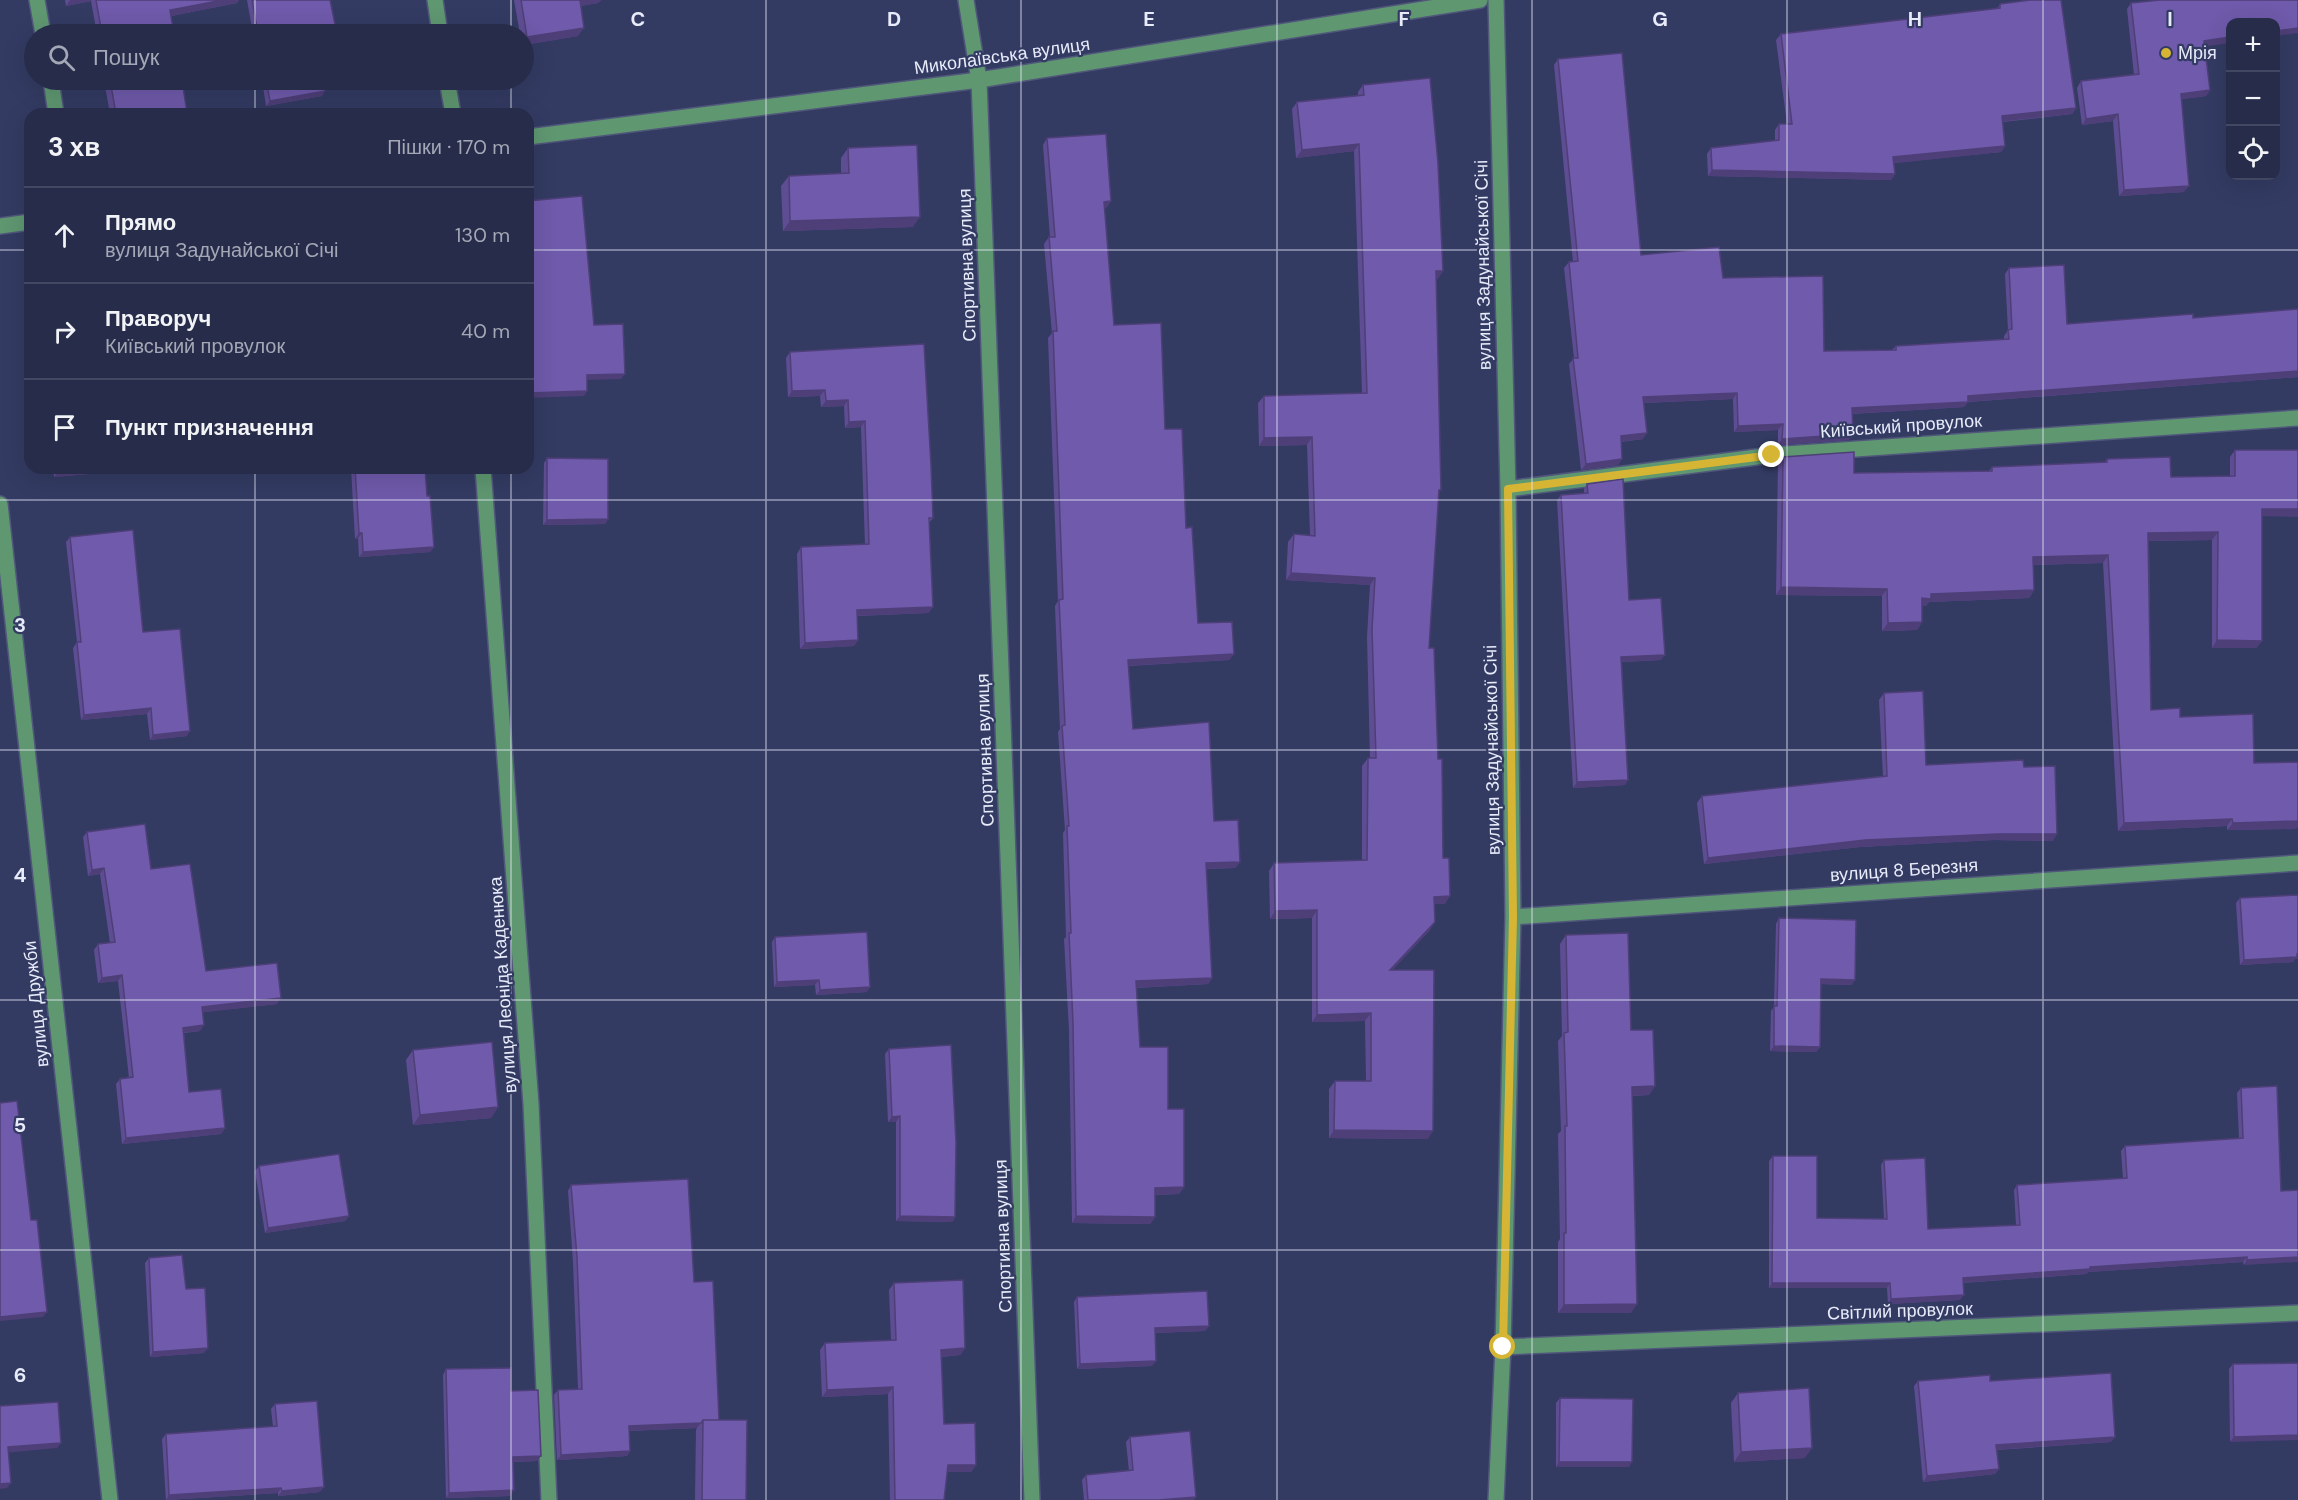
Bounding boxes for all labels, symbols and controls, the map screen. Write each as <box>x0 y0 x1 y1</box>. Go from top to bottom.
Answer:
text: C <box>631 6 645 32</box>
text: D <box>887 6 901 32</box>
text: E <box>1143 6 1155 32</box>
text: F <box>1398 6 1410 32</box>
text: G <box>1652 6 1668 32</box>
text: H <box>1908 6 1922 32</box>
text: I <box>2167 6 2173 32</box>
map controls <box>2226 18 2280 180</box>
button: + <box>2226 18 2280 72</box>
search box <box>24 24 534 90</box>
street label: Миколаївська вулиця <box>912 32 1092 80</box>
icon: search <box>45 41 78 74</box>
place label: Мрія <box>2178 41 2217 65</box>
text: Пошук <box>93 43 159 72</box>
marker: Мрія <box>2159 46 2173 60</box>
button: − <box>2226 72 2280 126</box>
button: locate <box>2226 126 2280 180</box>
text: 3 хв <box>48 130 100 164</box>
text: Пішки · 170 m <box>387 134 510 160</box>
street label: вулиця Задунайської Січі <box>1469 160 1497 370</box>
street label: Спортивна вулиця <box>952 188 982 342</box>
text: Прямо <box>105 208 176 237</box>
icon: ahead <box>48 219 81 252</box>
text: 130 m <box>455 222 510 248</box>
text: вулиця Задунайської Січі <box>105 237 339 263</box>
text: Праворуч <box>105 304 211 333</box>
icon: right <box>48 315 81 348</box>
text: 40 m <box>461 318 510 344</box>
text: Київський провулок <box>105 333 285 359</box>
street label: Київський провулок <box>1819 408 1983 444</box>
icon: arrive <box>48 411 81 444</box>
text: Пункт призначення <box>105 413 314 442</box>
route end <box>1758 441 1784 467</box>
text: 3 <box>14 612 26 638</box>
street label: вулиця Задунайської Січі <box>1478 645 1506 855</box>
street label: Спортивна вулиця <box>970 673 1000 827</box>
street label: вулиця 8 Березня <box>1829 853 1979 887</box>
text: 4 <box>14 862 27 888</box>
street label: вулиця Леоніда Каденюка <box>483 875 523 1094</box>
street label: вулиця Дружби <box>17 940 55 1068</box>
text: 5 <box>14 1112 26 1138</box>
street label: Спортивна вулиця <box>988 1159 1018 1313</box>
street label: Світлий провулок <box>1827 1296 1973 1326</box>
route start <box>1489 1333 1515 1359</box>
text: 6 <box>14 1362 26 1388</box>

